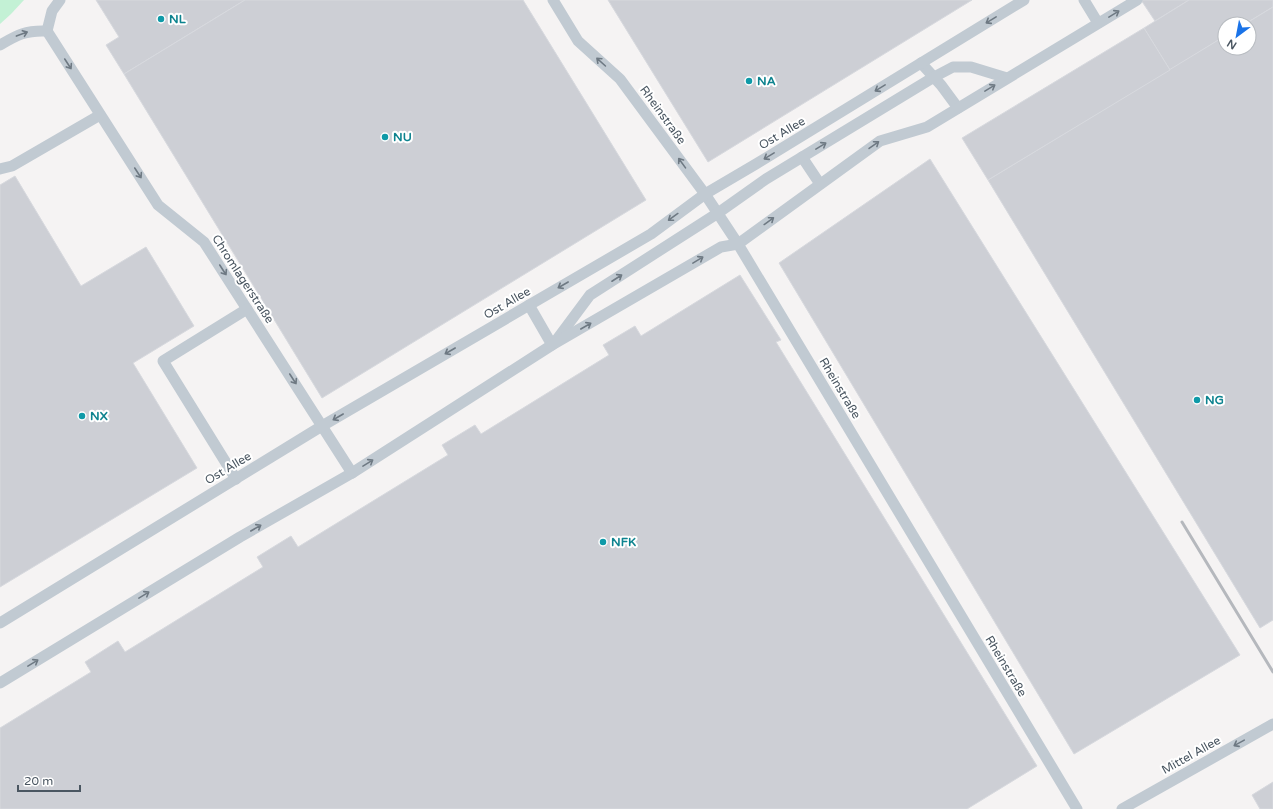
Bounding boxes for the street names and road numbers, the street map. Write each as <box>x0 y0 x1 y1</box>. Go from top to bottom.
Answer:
street label: Rheinstraße <box>637 83 689 147</box>
street label: Ost Allee <box>756 114 808 152</box>
street label: Chromlagerstraße <box>209 232 277 326</box>
street label: Ost Allee <box>481 284 533 322</box>
street label: Rheinstraße <box>816 355 864 421</box>
street label: Ost Allee <box>202 449 254 487</box>
street label: Rheinstraße <box>982 633 1030 699</box>
street label: Mittel Allee <box>1159 733 1223 777</box>

